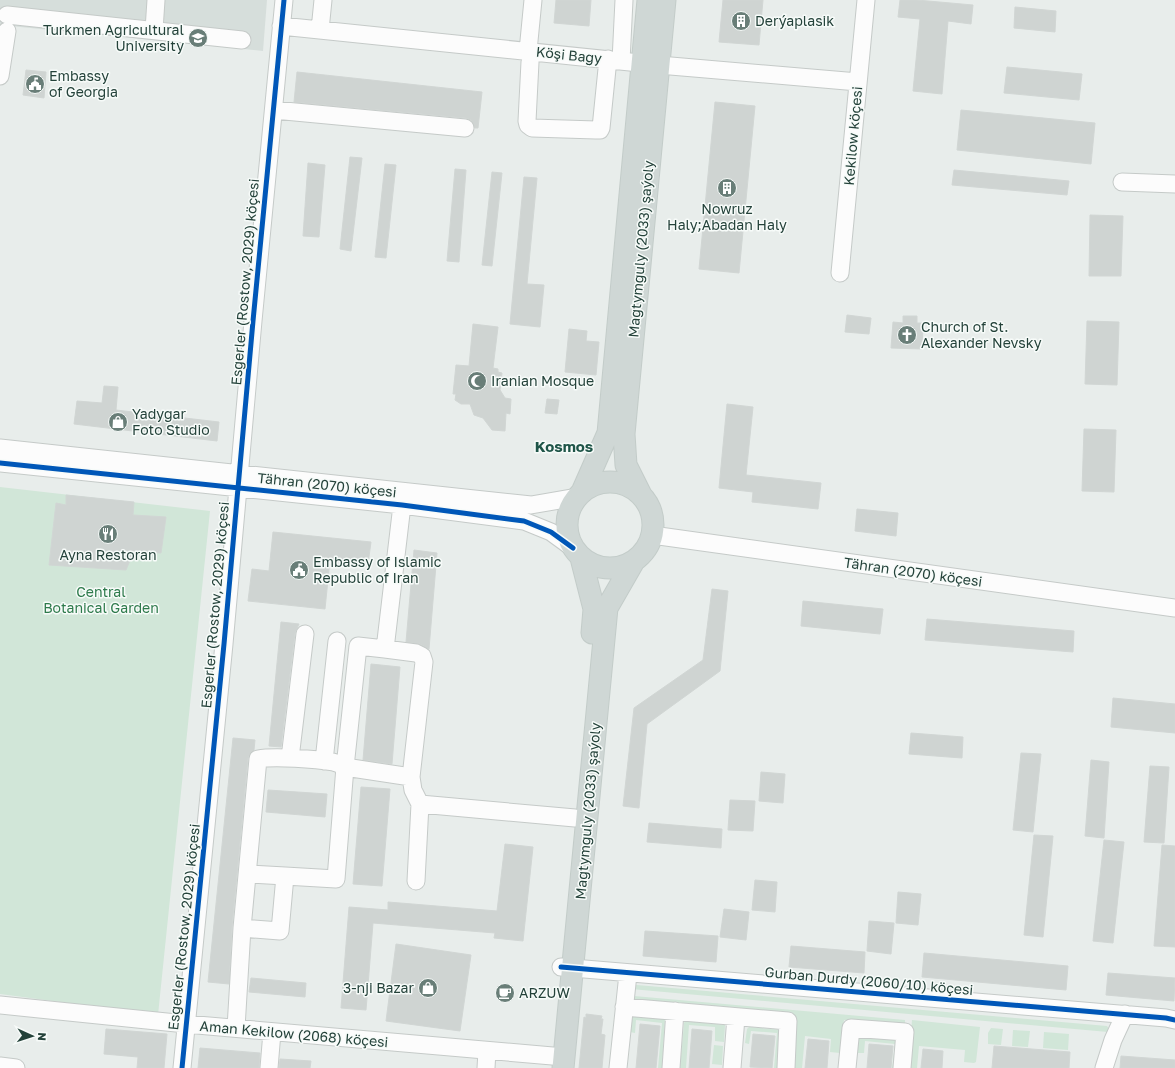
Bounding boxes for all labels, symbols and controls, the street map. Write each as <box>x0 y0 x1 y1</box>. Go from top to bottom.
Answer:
building icon: Derýaplasik <box>730 10 752 32</box>
place label: Derýaplasik <box>755 12 834 29</box>
place label: Turkmen Agricultural University <box>43 21 184 54</box>
school or university icon: Turkmen Agricultural University <box>187 27 209 49</box>
street label: Köşi Bagy <box>535 43 603 66</box>
place label: Embassy of Georgia <box>49 67 118 100</box>
public building icon: Embassy of Georgia <box>24 73 46 95</box>
street label: Kekilow köçesi <box>840 86 865 186</box>
street label: Magtymguly (2033) şaýoly <box>624 160 657 338</box>
building icon: Nowruz Haly;Abadan Haly <box>716 177 738 199</box>
street label: Esgerler (Rostow, 2029) köçesi <box>227 178 262 386</box>
place label: Nowruz Haly;Abadan Haly <box>667 200 787 233</box>
place label: Church of St. Alexander Nevsky <box>921 318 1042 351</box>
church icon: Church of St. Alexander Nevsky <box>896 324 918 346</box>
mosque icon: Iranian Mosque <box>466 370 488 392</box>
place label: Iranian Mosque <box>491 372 594 389</box>
place label: Yadygar Foto Studio <box>132 405 210 438</box>
shop icon: Yadygar Foto Studio <box>107 411 129 433</box>
district label: Kosmos <box>535 437 593 455</box>
street label: Tähran (2070) köçesi <box>257 469 397 500</box>
street label: Esgerler (Rostow, 2029) köçesi <box>197 501 232 709</box>
restaurant icon: Ayna Restoran <box>97 523 119 545</box>
place label: Ayna Restoran <box>59 546 157 563</box>
place label: Embassy of Islamic Republic of Iran <box>313 553 442 586</box>
street label: Tähran (2070) köçesi <box>843 553 983 590</box>
public building icon: Embassy of Islamic Republic of Iran <box>288 559 310 581</box>
park label: Central Botanical Garden <box>43 583 159 616</box>
street label: Magtymguly (2033) şaýoly <box>571 722 604 900</box>
street label: Esgerler (Rostow, 2029) köçesi <box>164 823 203 1031</box>
street label: Gurban Durdy (2060/10) köçesi <box>764 963 974 998</box>
shop icon: 3-nji Bazar <box>417 977 439 999</box>
place label: 3-nji Bazar <box>343 979 415 996</box>
cafe icon: ARZUW <box>494 982 516 1004</box>
place label: ARZUW <box>519 984 571 1001</box>
north arrow <box>12 1016 52 1056</box>
street label: Aman Kekilow (2068) köçesi <box>199 1017 389 1050</box>
text: N <box>36 1032 49 1041</box>

